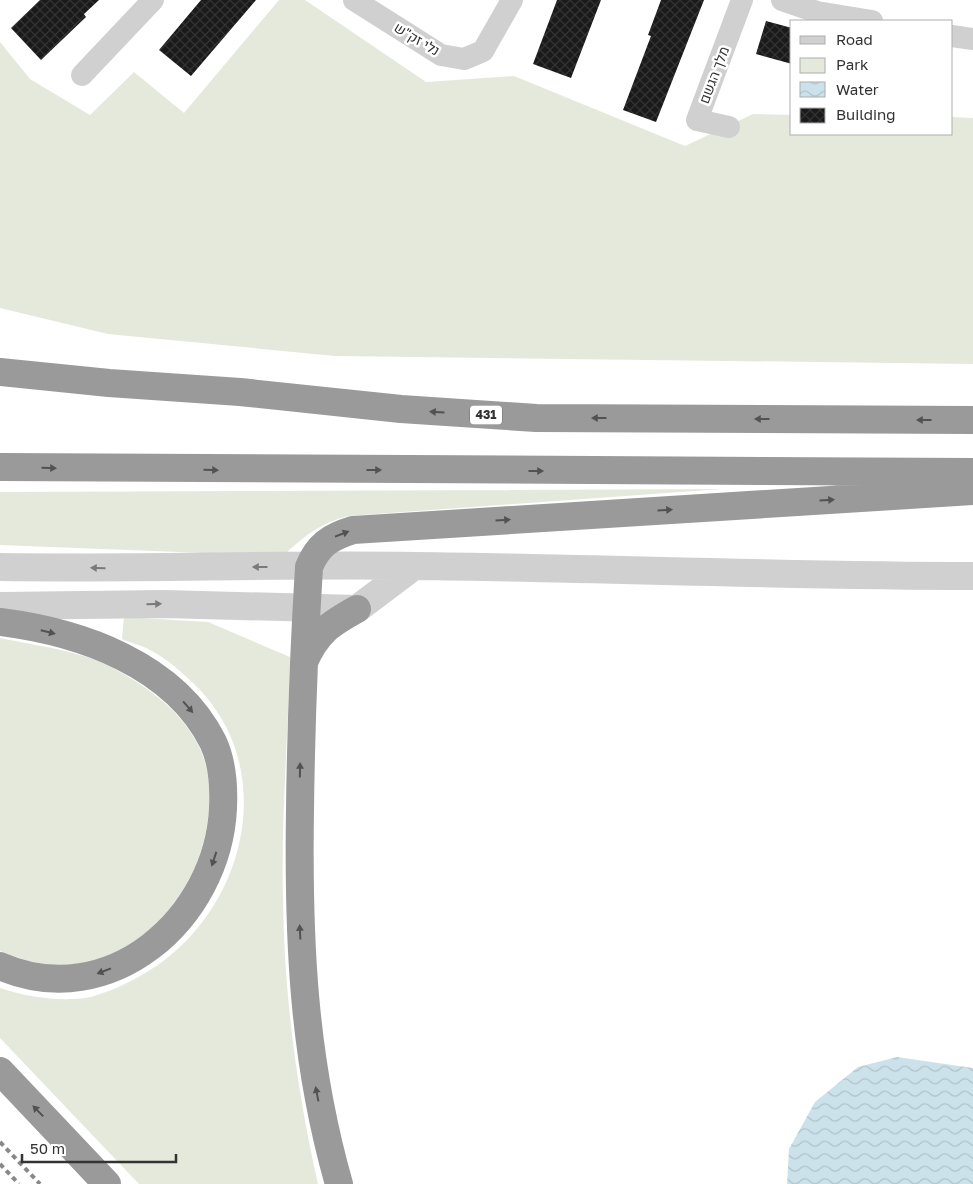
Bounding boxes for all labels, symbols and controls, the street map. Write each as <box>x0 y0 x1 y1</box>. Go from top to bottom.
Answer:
street label: נלי זק"ש <box>391 18 443 59</box>
legend <box>790 20 953 135</box>
text: Road <box>836 30 873 48</box>
street label: מלך הגשם <box>695 44 732 106</box>
text: Park <box>836 55 869 73</box>
text: Water <box>836 80 879 98</box>
text: Building <box>836 105 896 123</box>
road number: 431 <box>470 406 502 424</box>
one-way arrow <box>429 407 445 415</box>
one-way arrow <box>591 414 607 422</box>
one-way arrow <box>754 415 770 423</box>
one-way arrow <box>916 416 932 424</box>
one-way arrow <box>41 464 57 472</box>
one-way arrow <box>203 466 219 474</box>
one-way arrow <box>366 466 382 474</box>
one-way arrow <box>528 467 544 475</box>
one-way arrow <box>820 495 836 503</box>
one-way arrow <box>658 505 674 513</box>
one-way arrow <box>495 515 511 523</box>
one-way arrow <box>334 530 349 537</box>
one-way arrow <box>252 563 268 571</box>
one-way arrow <box>89 564 105 572</box>
one-way arrow <box>146 600 162 608</box>
one-way arrow <box>40 628 55 636</box>
one-way arrow <box>183 700 194 713</box>
one-way arrow <box>296 761 304 777</box>
one-way arrow <box>210 852 218 867</box>
one-way arrow <box>295 924 303 940</box>
one-way arrow <box>96 967 111 975</box>
one-way arrow <box>313 1086 321 1101</box>
one-way arrow <box>32 1105 44 1117</box>
scale bar <box>22 1132 176 1164</box>
text: 50 m <box>30 1139 65 1157</box>

